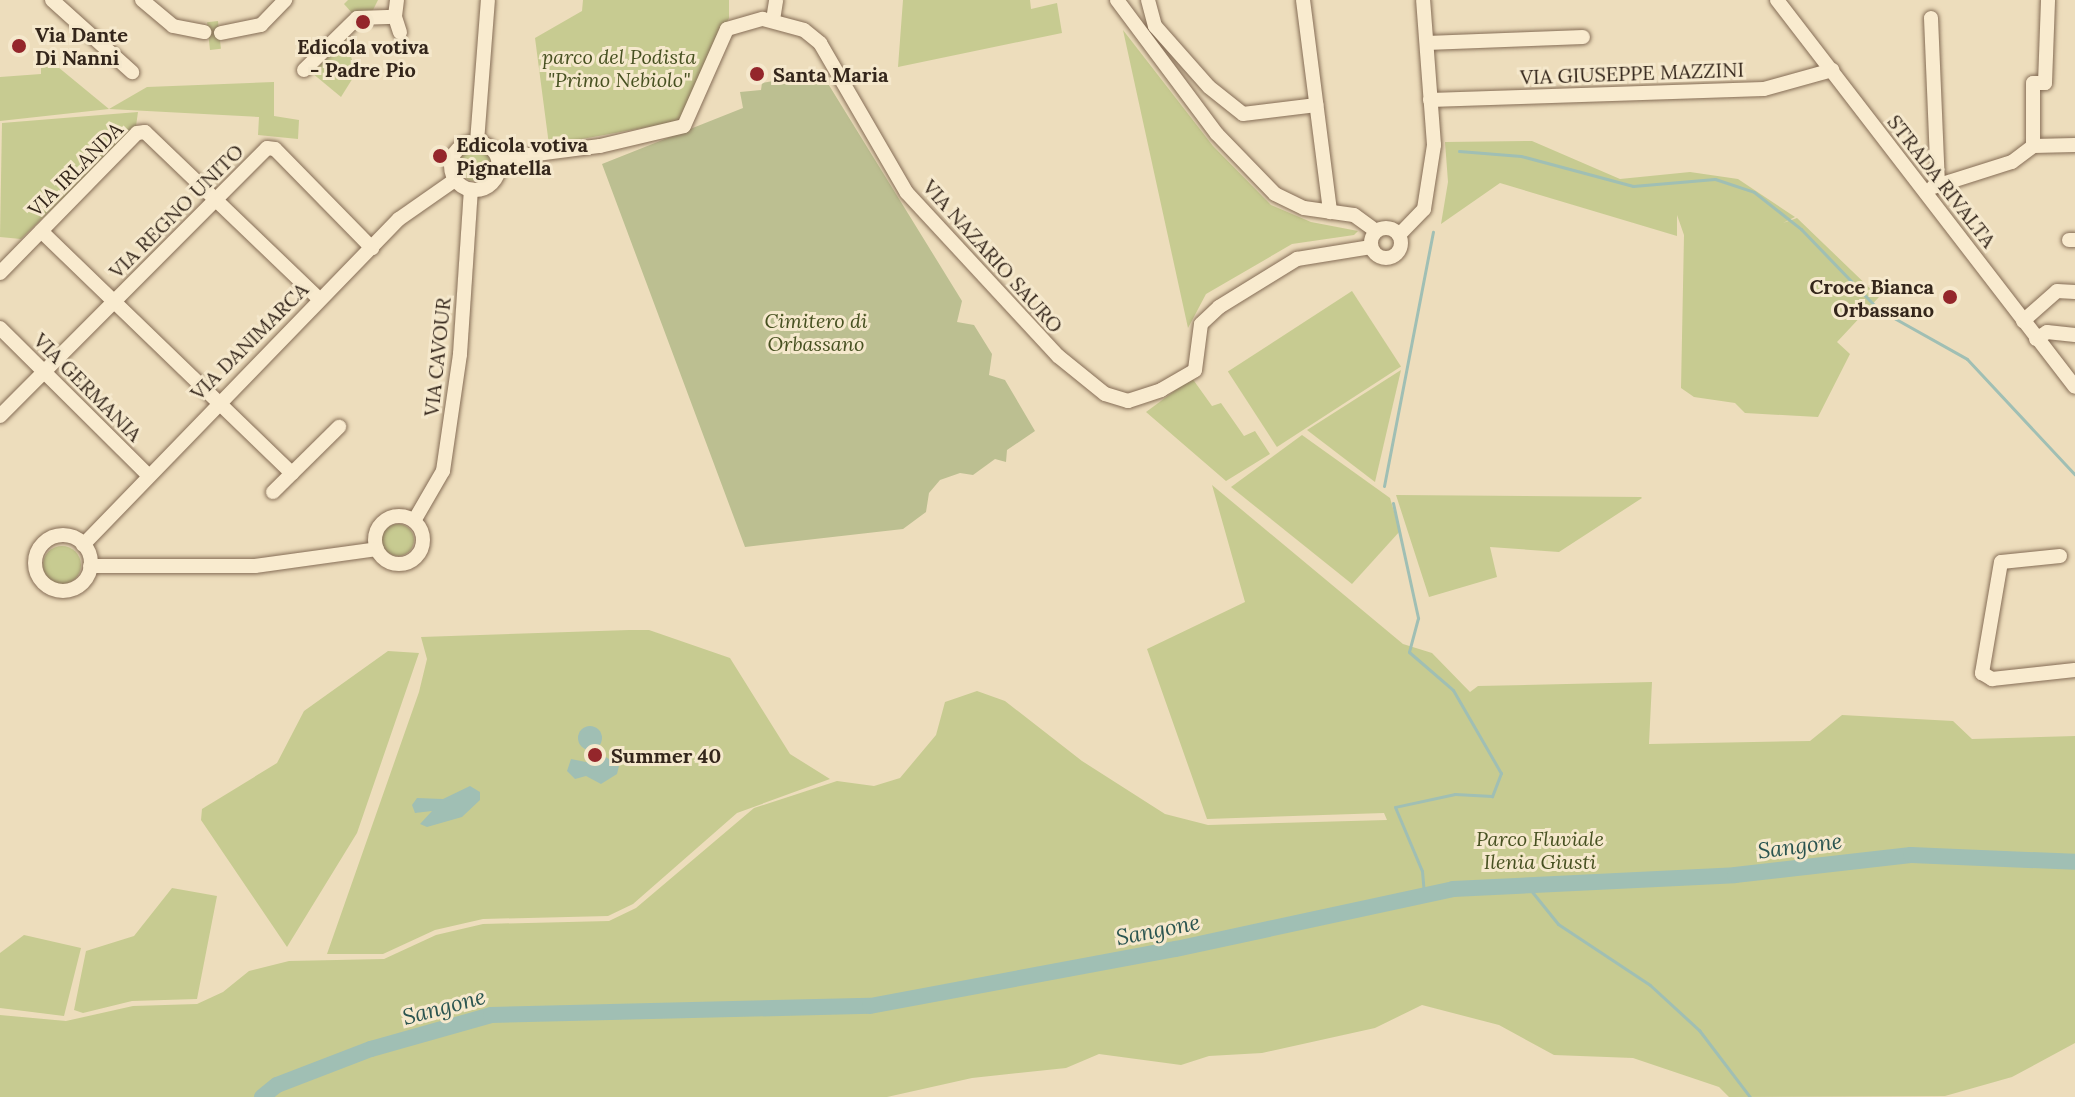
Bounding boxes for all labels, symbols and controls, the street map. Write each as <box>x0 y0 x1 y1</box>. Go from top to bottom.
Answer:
marker: Edicola votiva - Padre Pio <box>354 13 372 31</box>
place label: Via Dante Di Nanni <box>35 22 128 69</box>
place label: Edicola votiva - Padre Pio <box>297 34 429 81</box>
marker: Via Dante Di Nanni <box>10 37 28 55</box>
park label: parco del Podista "Primo Nebiolo" <box>542 44 696 91</box>
street label: VIA GIUSEPPE MAZZINI <box>1520 57 1744 89</box>
place label: Santa Maria <box>773 62 888 86</box>
marker: Santa Maria <box>748 65 766 83</box>
street label: STRADA RIVALTA <box>1883 110 2001 252</box>
street label: VIA IRLANDA <box>23 117 127 221</box>
place label: Edicola votiva Pignatella <box>456 132 588 179</box>
street label: VIA REGNO UNITO <box>104 139 248 283</box>
marker: Edicola votiva Pignatella <box>431 147 449 165</box>
street label: VIA NAZARIO SAURO <box>918 175 1068 337</box>
place label: Croce Bianca Orbassano <box>1810 274 1934 321</box>
street label: VIA DANIMARCA <box>185 277 313 405</box>
marker: Croce Bianca Orbassano <box>1941 288 1959 306</box>
street label: VIA CAVOUR <box>419 296 455 418</box>
park label: Cimitero di Orbassano <box>764 309 868 356</box>
street label: VIA GERMANIA <box>29 328 147 446</box>
place label: Summer 40 <box>611 743 721 767</box>
marker: Summer 40 <box>586 746 604 764</box>
park label: Parco Fluviale Ilenia Giusti <box>1476 827 1604 874</box>
water label: Sangone <box>1756 828 1844 864</box>
water label: Sangone <box>1114 909 1202 951</box>
water label: Sangone <box>400 983 488 1031</box>

